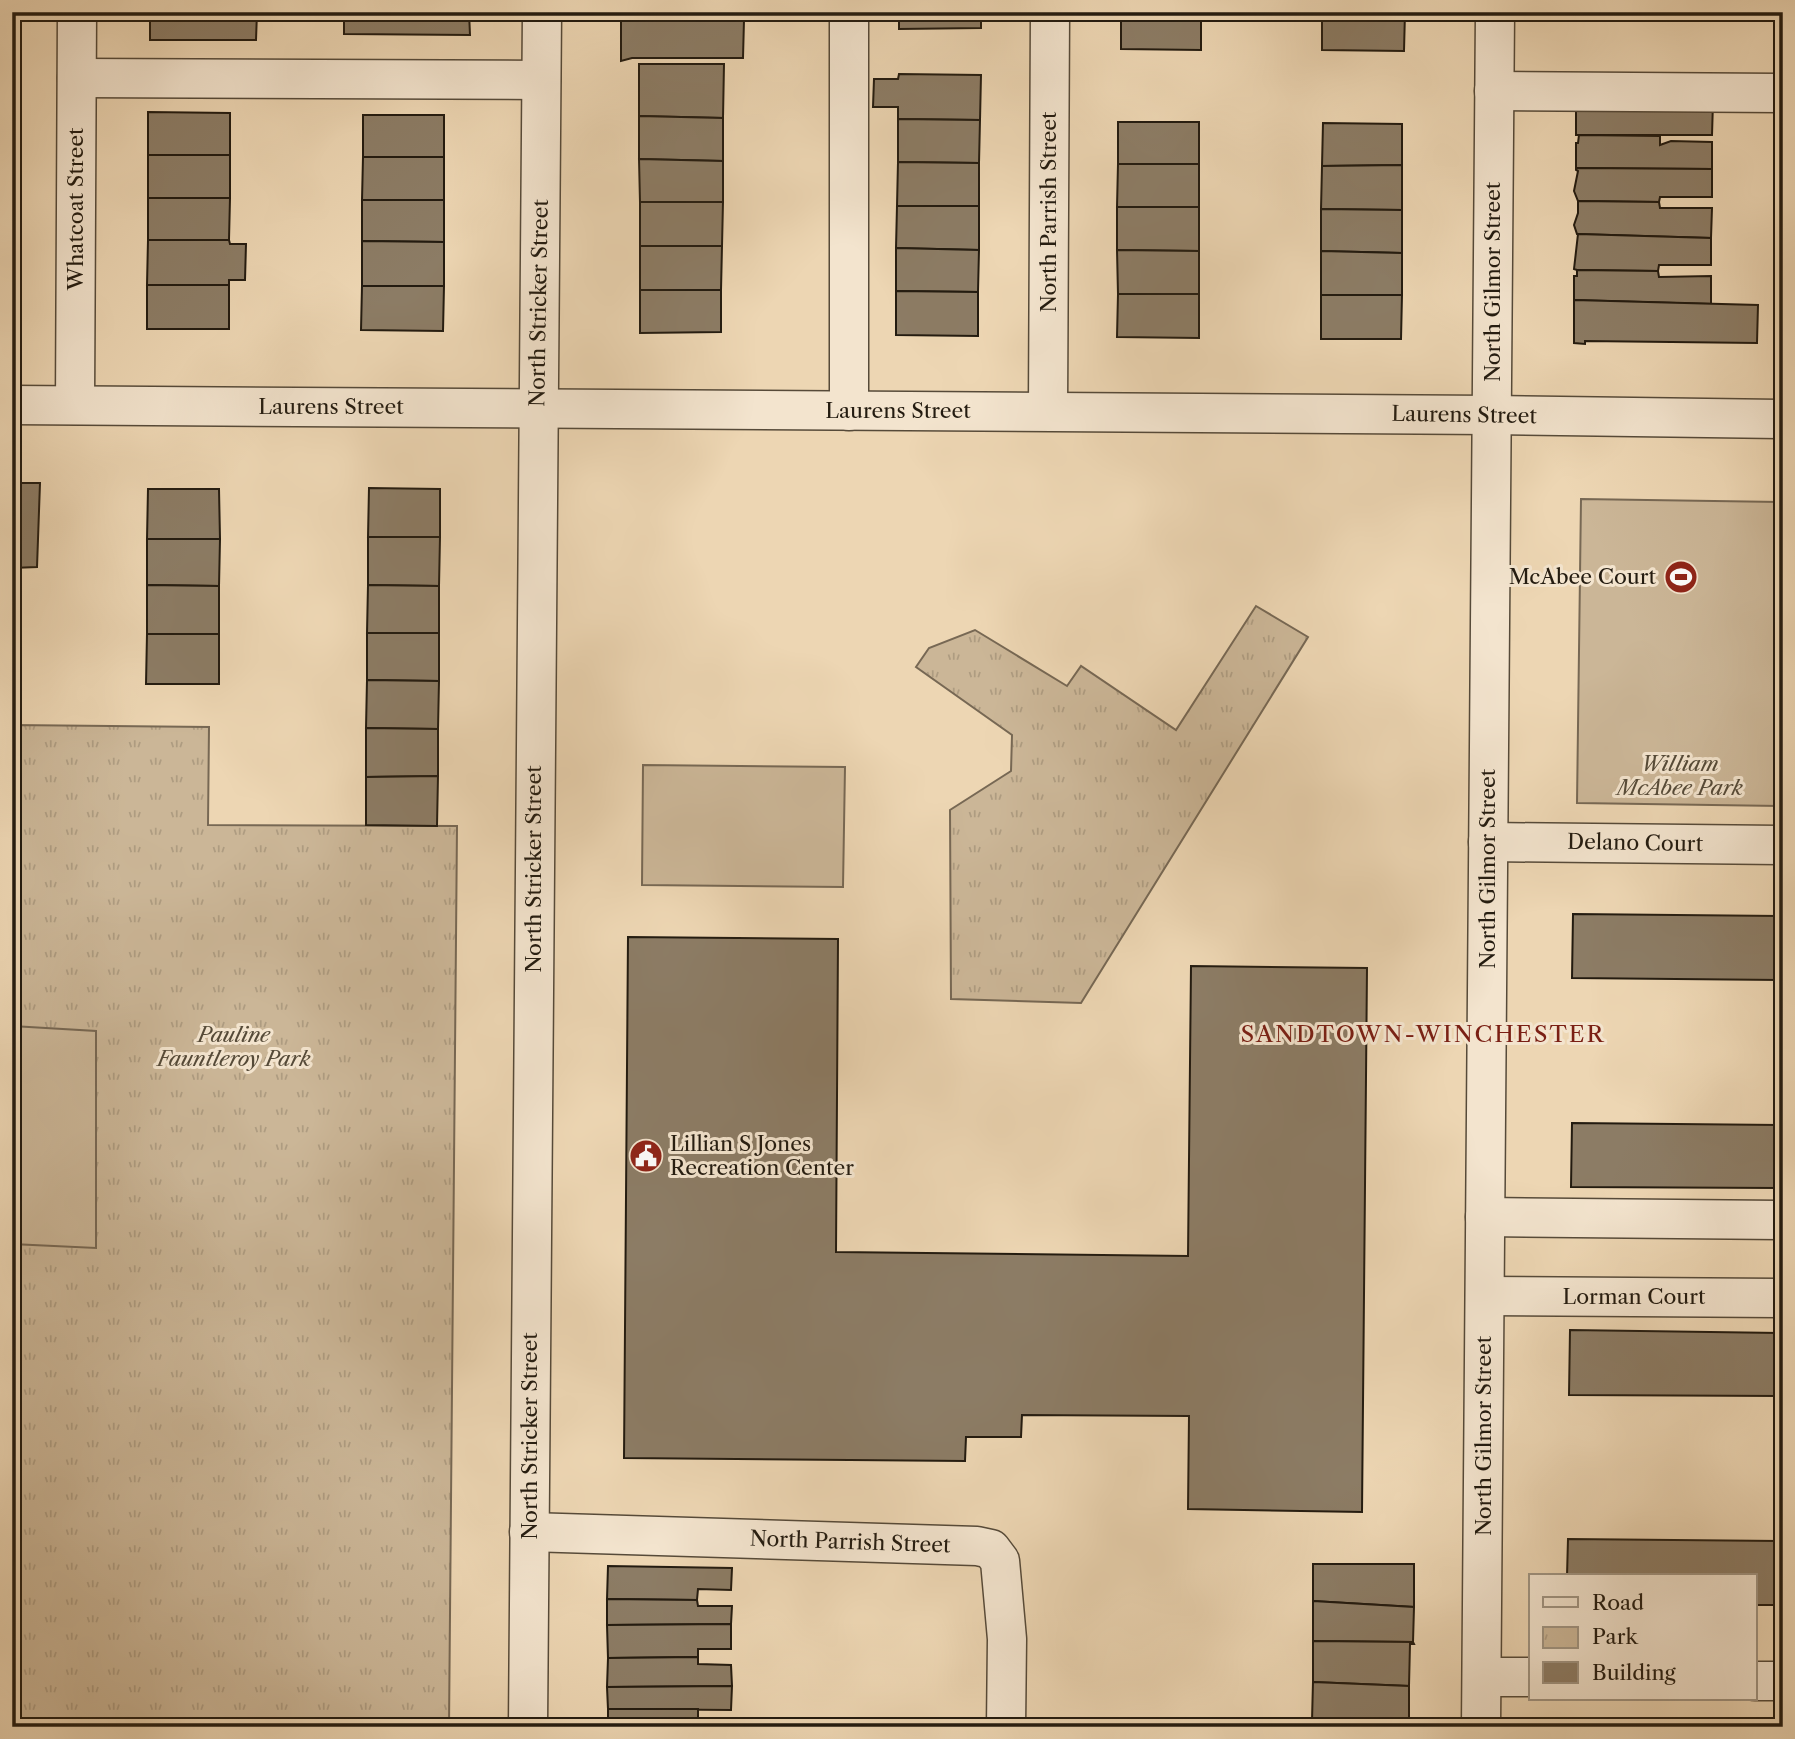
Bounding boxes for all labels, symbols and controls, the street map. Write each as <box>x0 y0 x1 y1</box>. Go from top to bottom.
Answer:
street label: North Parrish Street <box>1036 111 1061 312</box>
street label: Whatcoat Street <box>63 127 88 291</box>
street label: North Gilmor Street <box>1480 181 1505 382</box>
street label: North Stricker Street <box>524 198 553 407</box>
street label: Laurens Street <box>258 394 404 419</box>
street label: Laurens Street <box>825 398 971 423</box>
street label: Laurens Street <box>1391 401 1538 428</box>
sports icon: McAbee Court <box>1662 558 1700 596</box>
place label: McAbee Court <box>1509 564 1657 589</box>
park label: William McAbee Park <box>1614 751 1743 800</box>
street label: North Stricker Street <box>521 765 546 973</box>
street label: North Gilmor Street <box>1475 768 1500 969</box>
street label: Delano Court <box>1567 829 1704 856</box>
district label: SANDTOWN-WINCHESTER <box>1241 1020 1605 1048</box>
park label: Pauline Fauntleroy Park <box>155 1022 311 1071</box>
place label: Lillian S Jones Recreation Center <box>670 1131 854 1180</box>
public building icon: Lillian S Jones Recreation Center <box>627 1137 665 1175</box>
street label: Lorman Court <box>1562 1284 1706 1309</box>
street label: North Stricker Street <box>517 1332 542 1540</box>
street label: North Gilmor Street <box>1471 1335 1496 1536</box>
street label: North Parrish Street <box>749 1526 951 1558</box>
legend <box>1529 1574 1756 1700</box>
text: Road <box>1592 1590 1644 1615</box>
text: Park <box>1592 1624 1638 1649</box>
text: Building <box>1592 1660 1677 1685</box>

